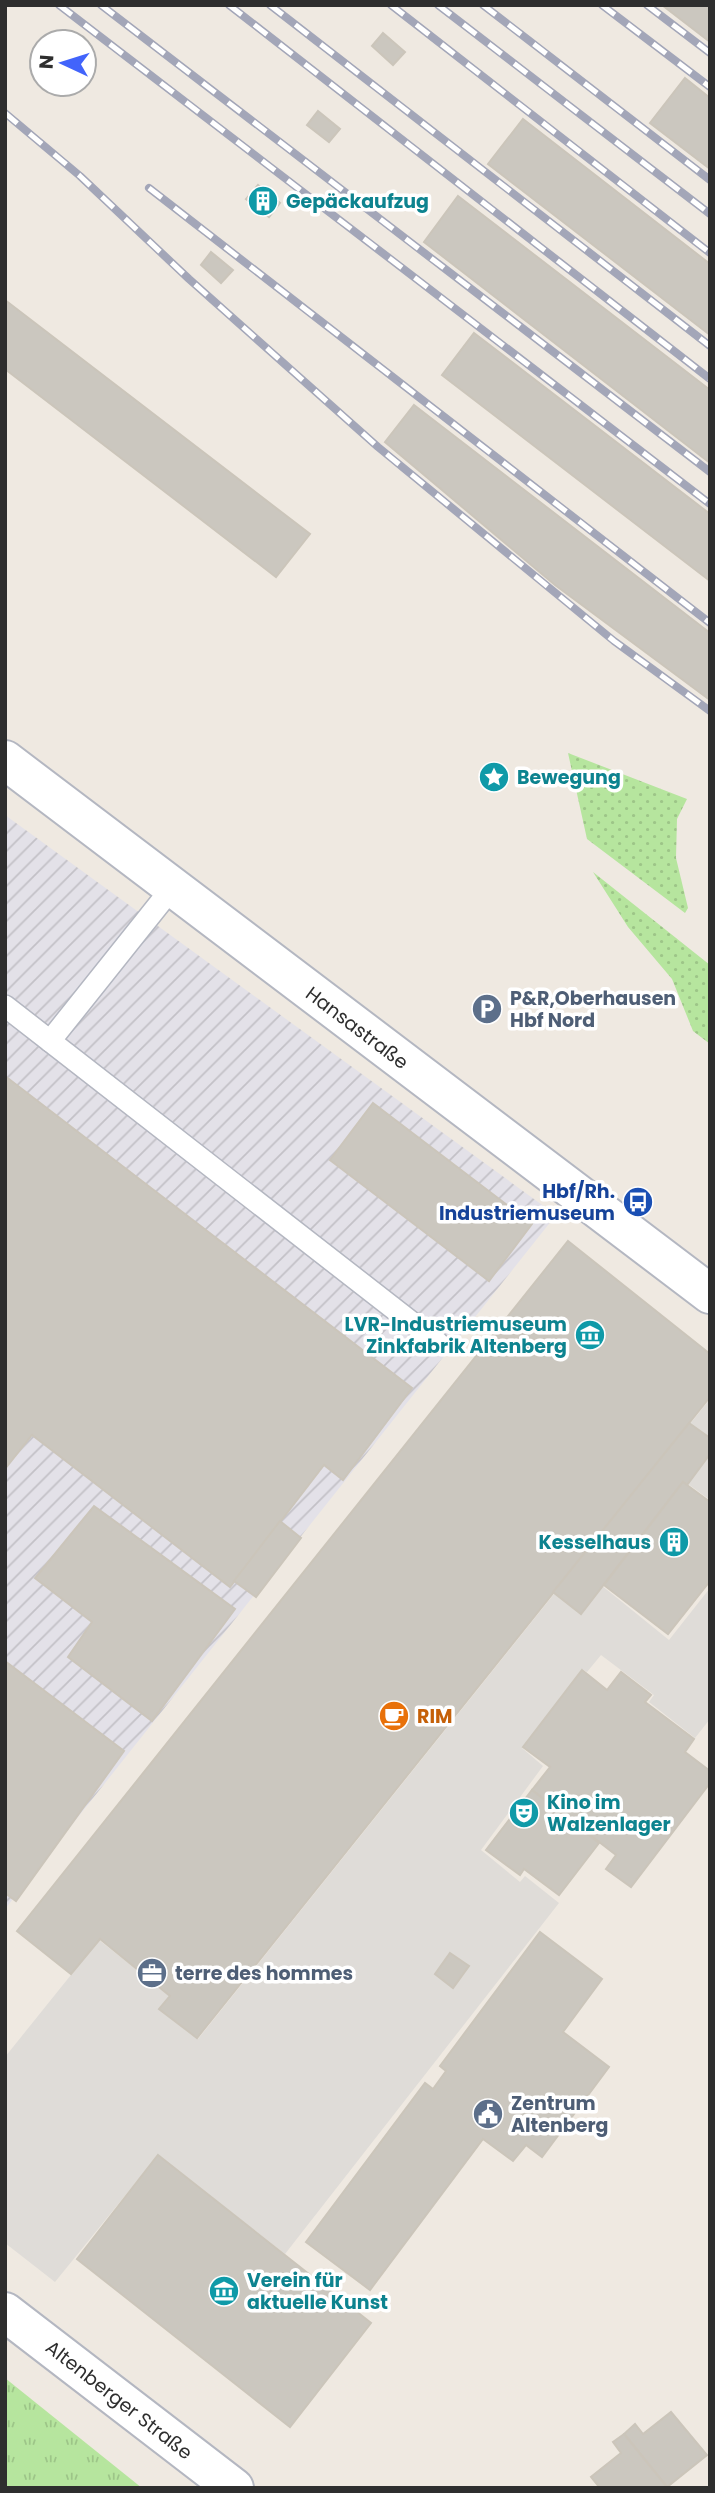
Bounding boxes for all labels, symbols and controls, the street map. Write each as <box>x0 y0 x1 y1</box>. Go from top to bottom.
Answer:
north arrow <box>28 28 98 98</box>
text: N <box>33 54 61 70</box>
building icon: Gepäckaufzug <box>246 184 280 218</box>
place label: Gepäckaufzug <box>286 188 429 215</box>
place icon: Bewegung <box>477 760 511 794</box>
place label: Bewegung <box>517 764 621 791</box>
street label: Hansastraße <box>300 980 414 1076</box>
place label: P&R,Oberhausen Hbf Nord <box>510 985 676 1034</box>
parking icon: P&R,Oberhausen Hbf Nord <box>470 992 504 1026</box>
place label: Hbf/Rh. Industriemuseum <box>439 1178 615 1227</box>
bus stop icon: Hbf/Rh. Industriemuseum <box>621 1185 655 1219</box>
place label: LVR-Industriemuseum Zinkfabrik Altenberg <box>345 1311 567 1360</box>
museum icon: LVR-Industriemuseum Zinkfabrik Altenberg <box>573 1318 607 1352</box>
building icon: Kesselhaus <box>657 1525 691 1559</box>
place label: Kesselhaus <box>538 1529 651 1556</box>
cafe icon: RIM <box>377 1699 411 1733</box>
place label: RIM <box>417 1703 452 1730</box>
place label: Kino im Walzenlager <box>547 1789 671 1838</box>
theatre icon: Kino im Walzenlager <box>507 1796 541 1830</box>
office icon: terre des hommes <box>135 1956 169 1990</box>
place label: terre des hommes <box>175 1960 353 1987</box>
place label: Zentrum Altenberg <box>511 2090 608 2139</box>
public building icon: Zentrum Altenberg <box>471 2097 505 2131</box>
place label: Verein für aktuelle Kunst <box>247 2267 388 2316</box>
museum icon: Verein für aktuelle Kunst <box>207 2274 241 2308</box>
street label: Altenberger Straße <box>40 2334 198 2466</box>

